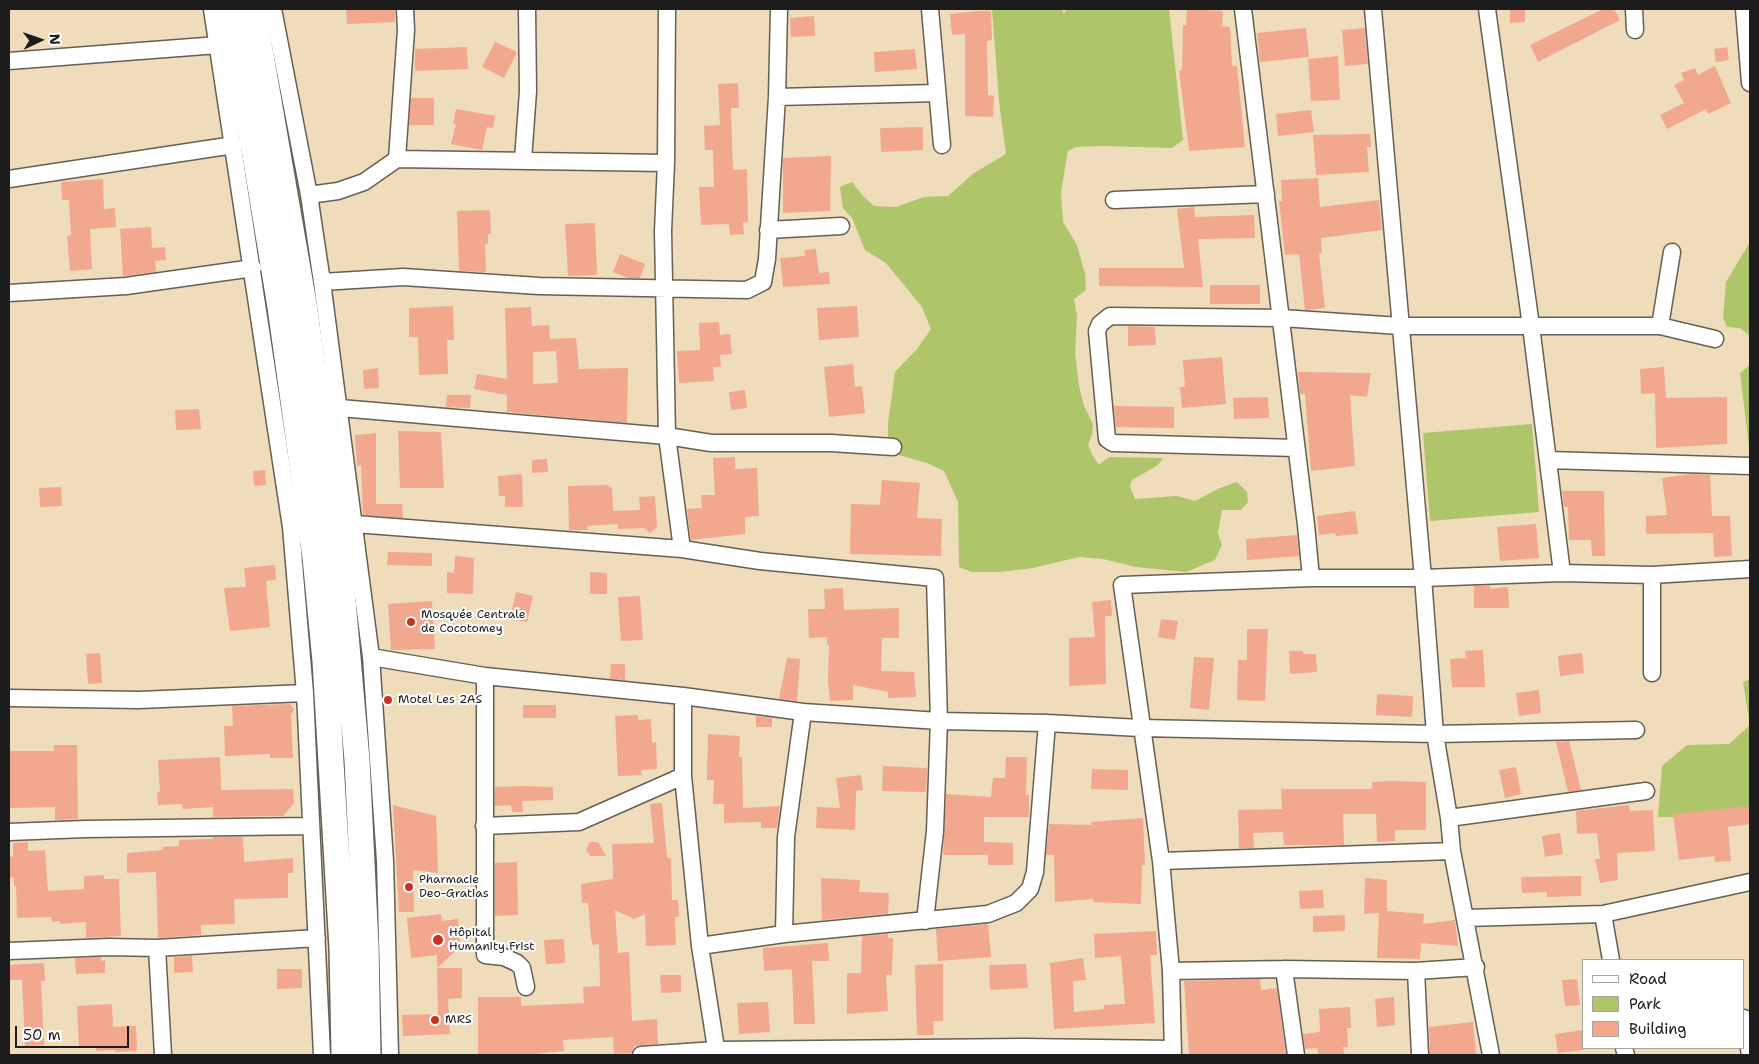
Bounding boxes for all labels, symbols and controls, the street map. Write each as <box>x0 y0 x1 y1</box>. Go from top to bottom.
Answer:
north arrow <box>15 15 65 65</box>
text: N <box>46 33 64 45</box>
place label: Mosquée Centrale de Cocotomey <box>421 608 525 636</box>
marker: Mosquée Centrale de Cocotomey <box>405 616 417 628</box>
place label: Motel Les 2AS <box>398 693 482 707</box>
marker: Motel Les 2AS <box>382 694 394 706</box>
place label: Pharmacie Deo-Gratias <box>419 873 489 901</box>
marker: Pharmacie Deo-Gratias <box>403 881 415 893</box>
place label: Hôpital Humanity Frist <box>449 926 534 954</box>
marker: Hôpital Humanity Frist <box>431 933 445 947</box>
legend <box>1582 959 1744 1049</box>
text: Road <box>1629 969 1667 989</box>
text: Park <box>1629 994 1661 1014</box>
place label: MRS <box>445 1013 472 1027</box>
marker: MRS <box>429 1014 441 1026</box>
scale bar <box>18 1016 131 1048</box>
text: Building <box>1629 1019 1686 1039</box>
text: 50 m <box>23 1025 61 1045</box>

